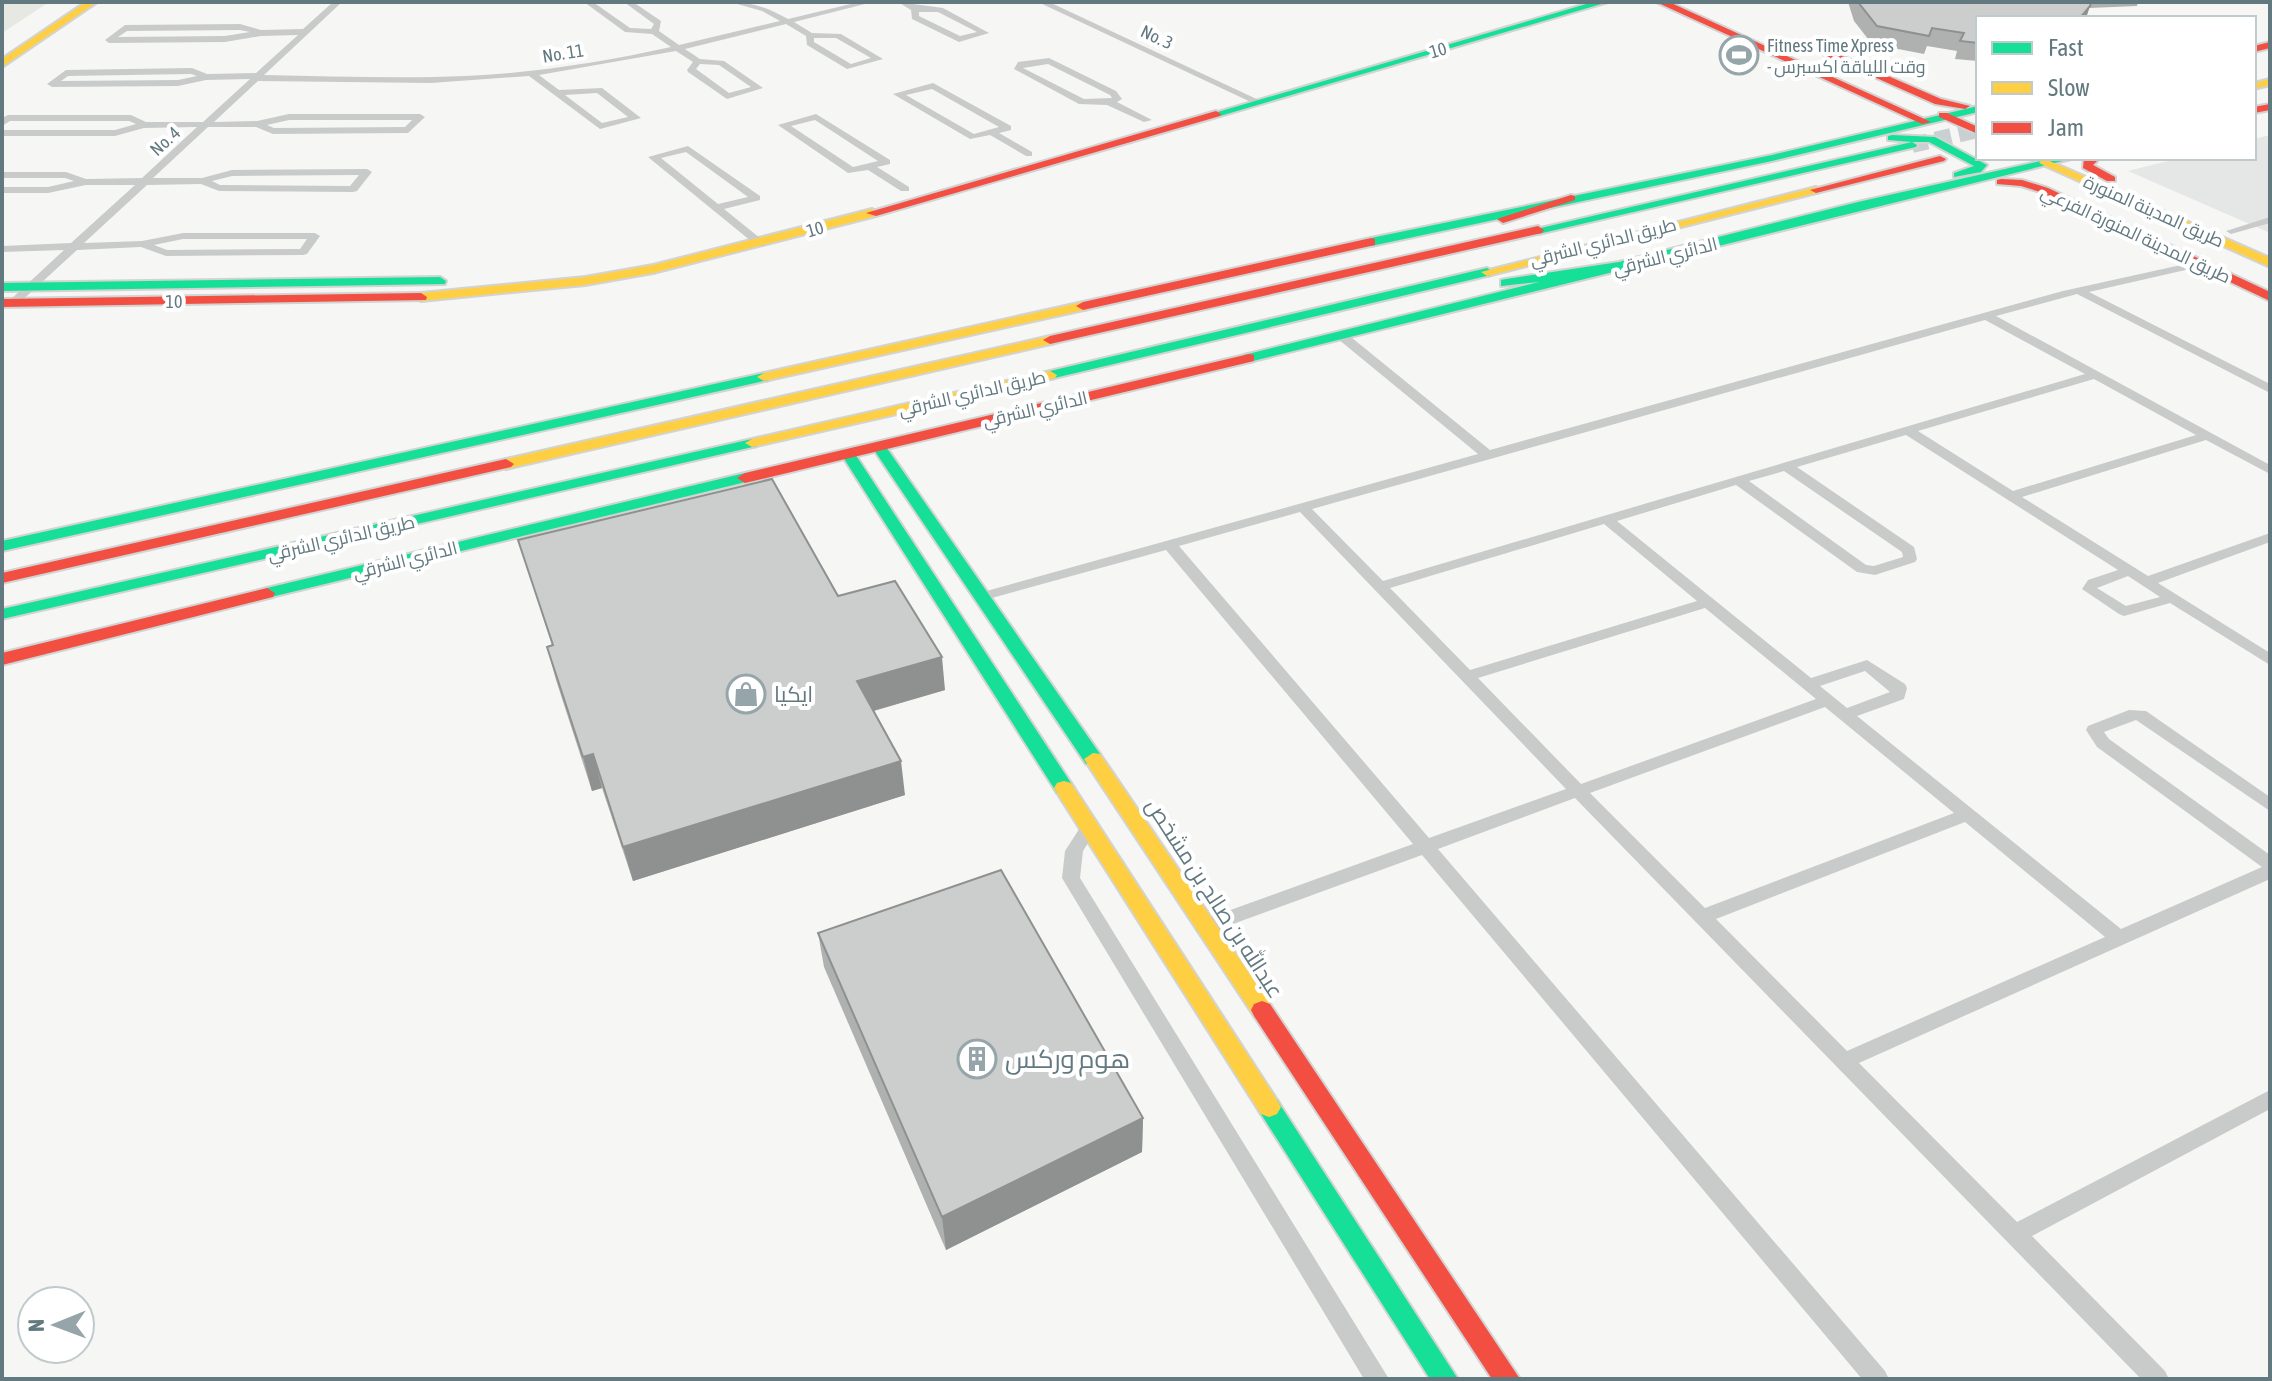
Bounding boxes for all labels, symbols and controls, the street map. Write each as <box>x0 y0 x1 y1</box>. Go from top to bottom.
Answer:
legend <box>1976 16 2256 160</box>
street label: No. 3 <box>1138 20 1176 54</box>
sports icon: Fitness Time Xpress - وقت اللياقة اكسبرس <box>1718 34 1760 76</box>
text: Fast <box>2048 34 2084 61</box>
place label: Fitness Time Xpress - وقت اللياقة اكسبرس <box>1767 35 1926 78</box>
street label: 10 <box>1427 38 1449 62</box>
street label: No. 11 <box>541 39 585 67</box>
text: Slow <box>2048 74 2090 101</box>
text: Jam <box>2048 114 2084 141</box>
street label: No. 4 <box>146 122 184 160</box>
street label: طريق المدينة المنورة <box>2080 171 2227 253</box>
street label: طريق المدينة المنورة الفرعي <box>2036 181 2234 291</box>
street label: طريق الدائري الشرقي <box>1527 213 1679 271</box>
street label: 10 <box>804 217 826 241</box>
street label: الدائري الشرقي <box>1611 233 1719 279</box>
street label: 10 <box>166 291 182 312</box>
street label: طريق الدائري الشرقي <box>896 366 1048 420</box>
street label: الدائري الشرقي <box>981 386 1089 432</box>
street label: طريق الدائري الشرقي <box>265 511 417 565</box>
street label: الدائري الشرقي <box>351 537 459 583</box>
shop icon: ايكيا <box>725 673 767 715</box>
place label: ايكيا <box>774 681 813 707</box>
street label: عبدالله بن صالح بن مشخص <box>1139 793 1290 1004</box>
building icon: هوم وركس <box>956 1038 998 1080</box>
place label: هوم وركس <box>1005 1044 1130 1077</box>
north arrow <box>16 1285 96 1365</box>
text: N <box>23 1319 49 1332</box>

